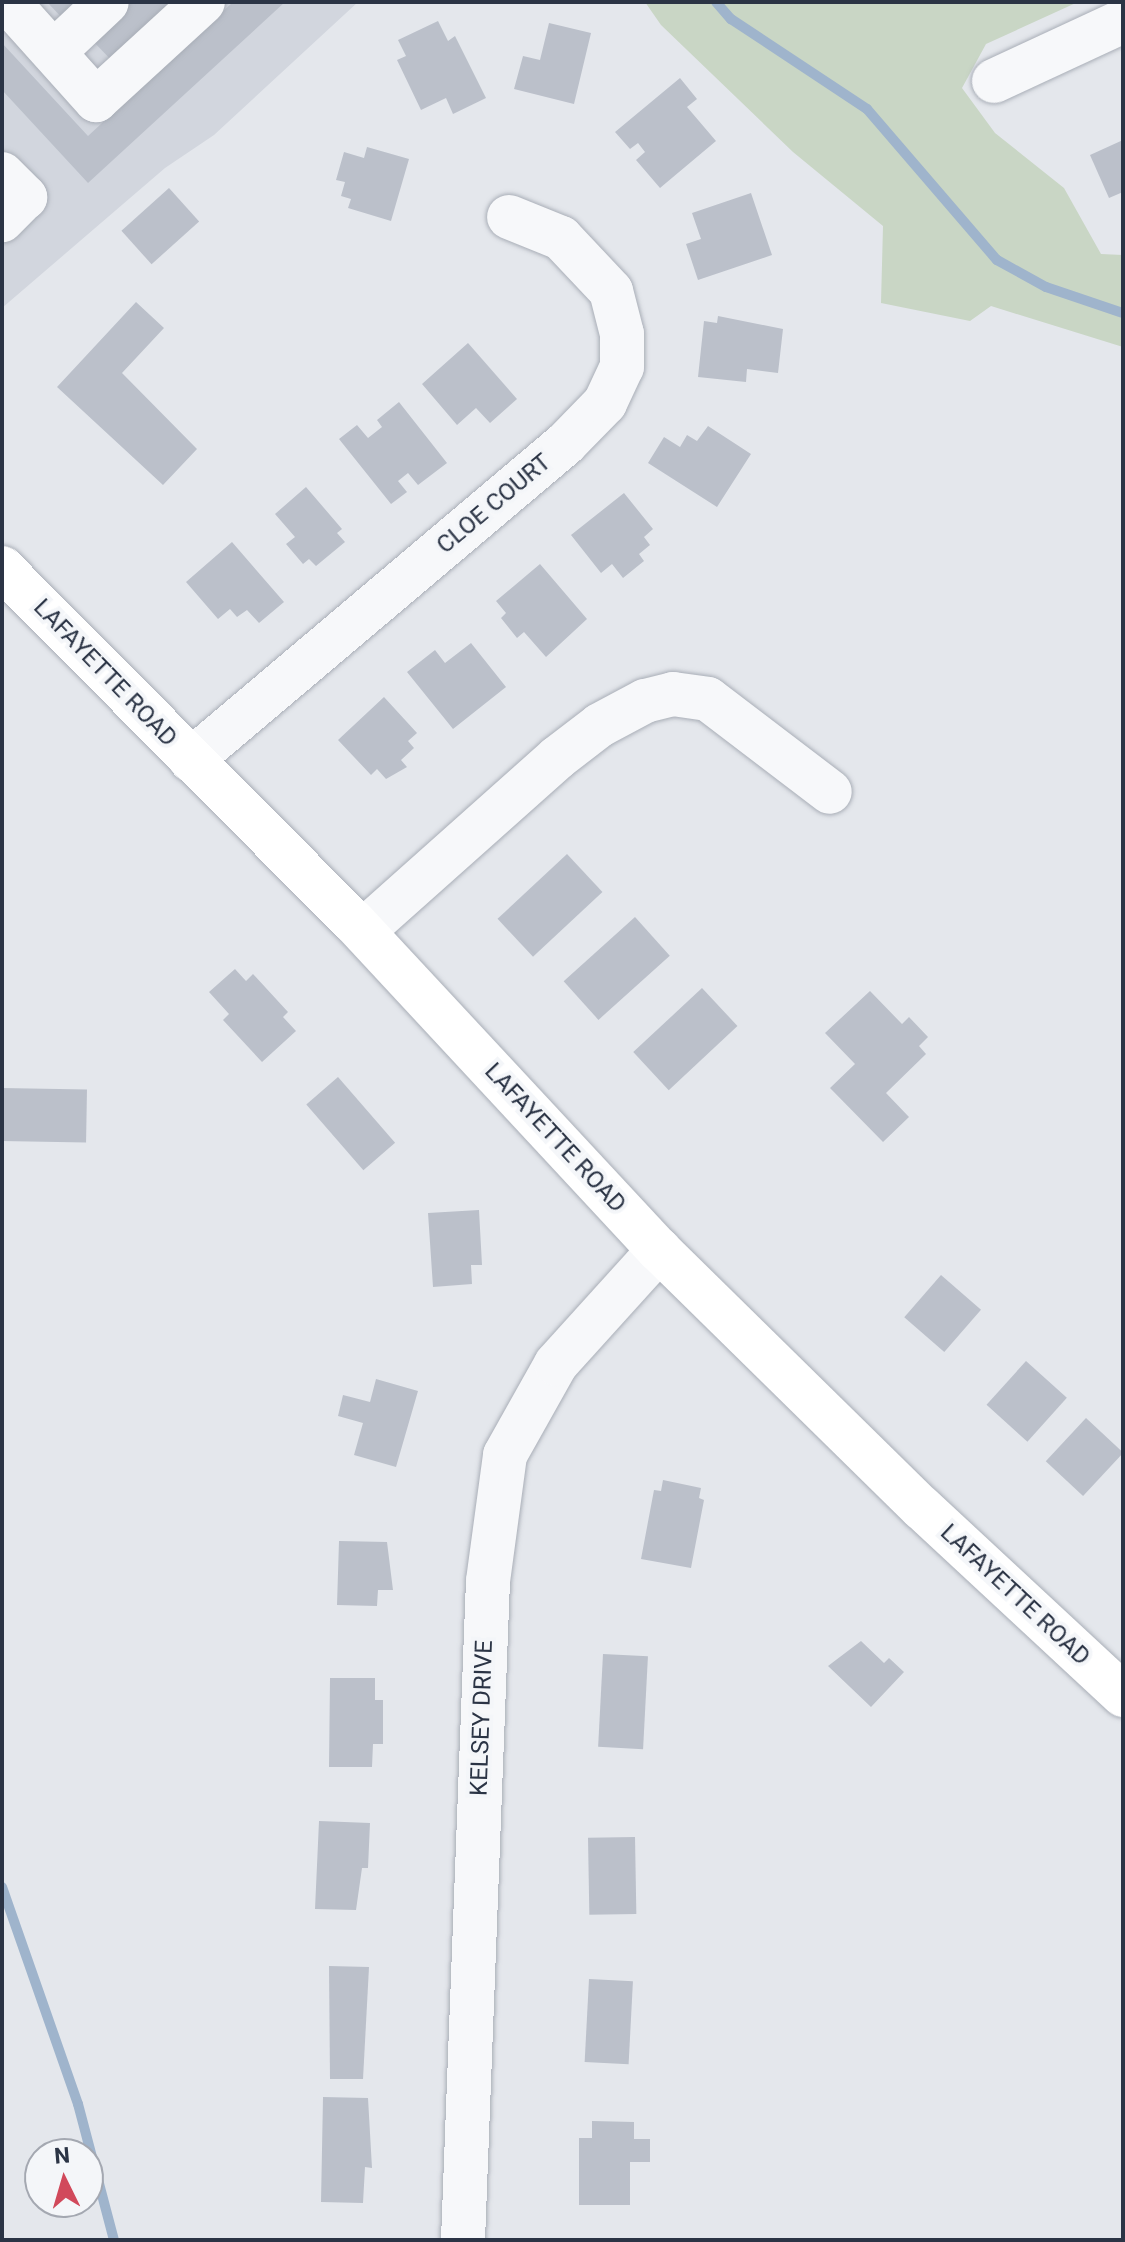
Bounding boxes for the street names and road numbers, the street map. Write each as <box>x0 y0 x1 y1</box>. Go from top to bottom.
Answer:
street label: CLOE COURT <box>431 448 557 560</box>
street label: LAFAYETTE ROAD <box>27 593 183 753</box>
street label: LAFAYETTE ROAD <box>478 1057 632 1219</box>
street label: LAFAYETTE ROAD <box>934 1518 1096 1672</box>
street label: KELSEY DRIVE <box>465 1640 499 1796</box>

